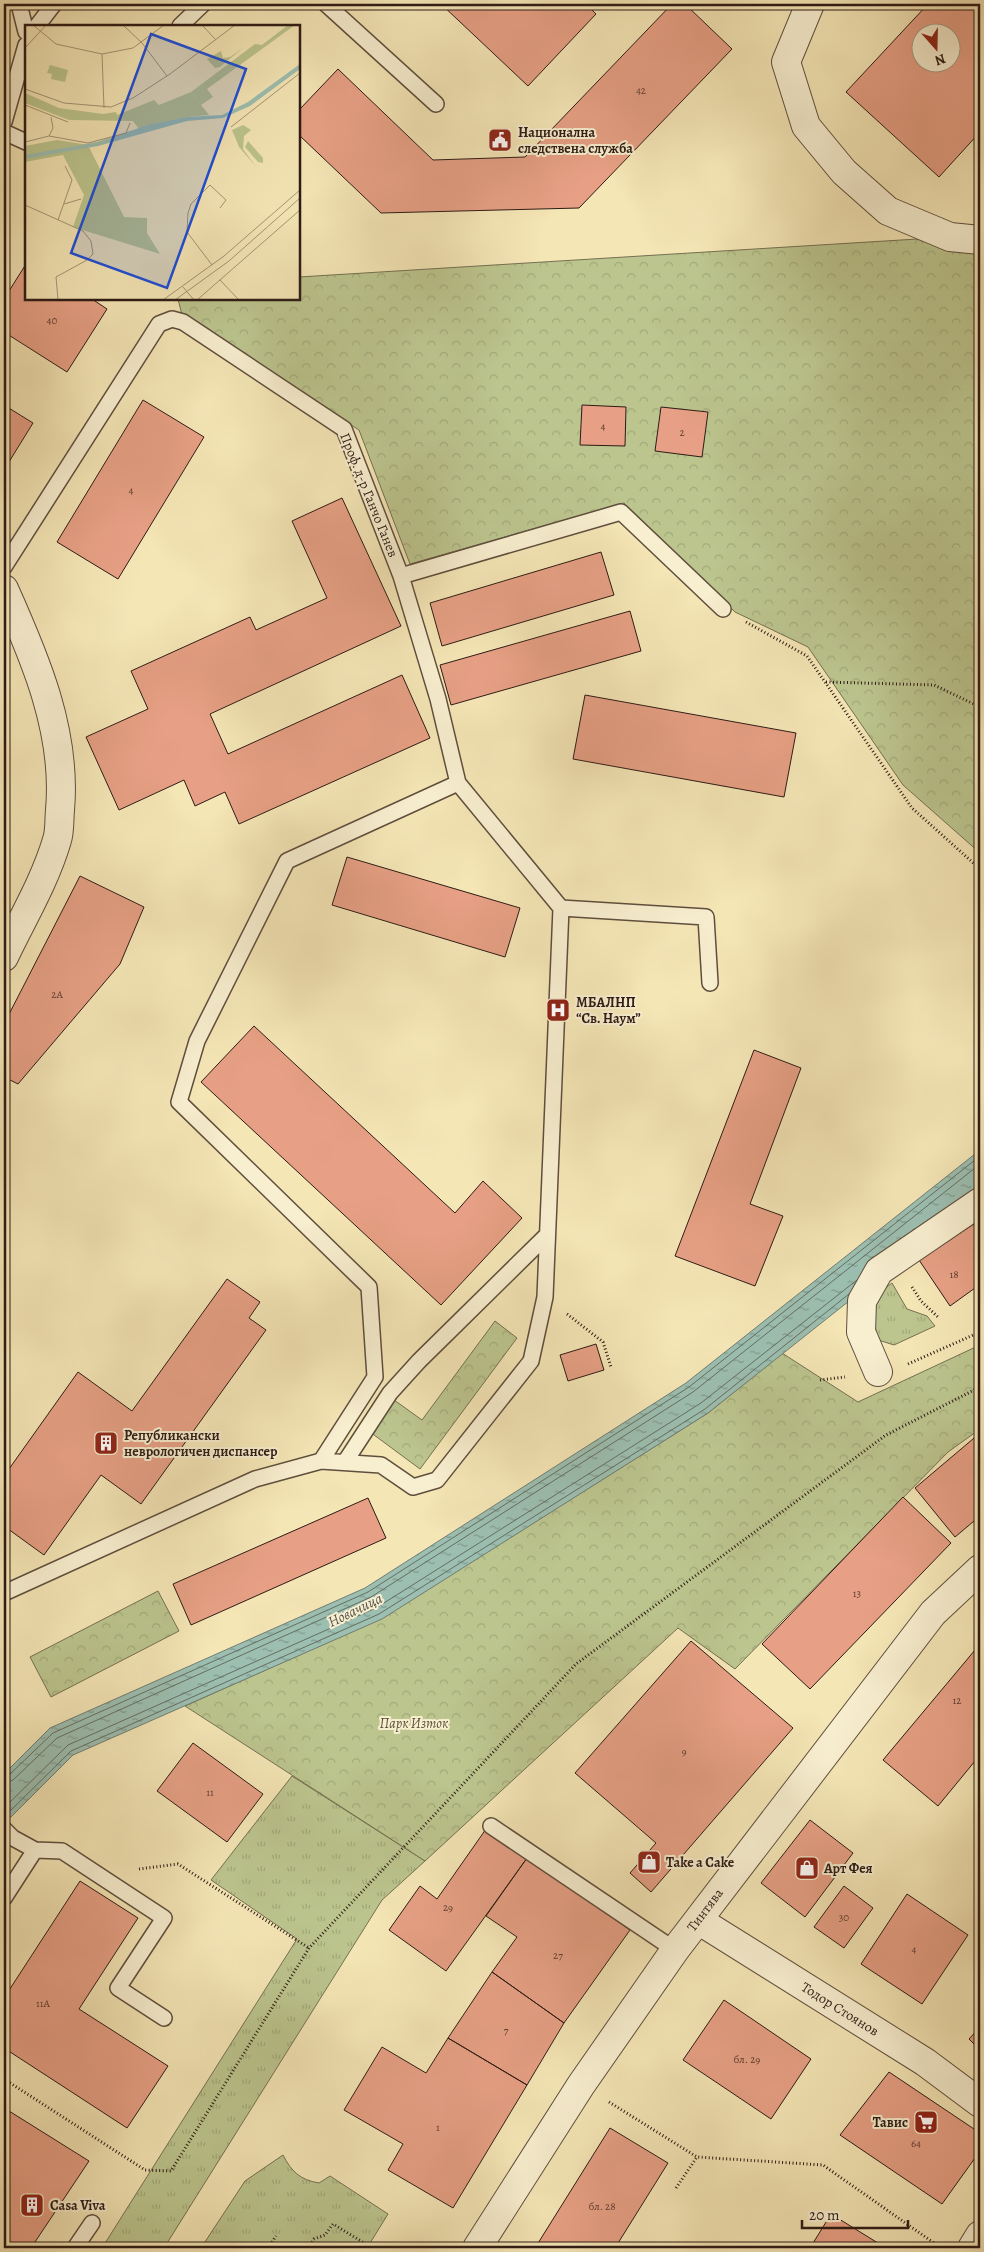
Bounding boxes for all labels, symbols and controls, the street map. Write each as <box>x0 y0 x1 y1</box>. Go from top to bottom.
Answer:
north arrow <box>912 22 962 72</box>
inset map <box>25 25 300 300</box>
text: N <box>932 49 948 70</box>
house number: 42 <box>636 83 646 98</box>
place label: Национална следствена служба <box>518 123 633 158</box>
public building icon: Национална следствена служба <box>487 127 513 153</box>
house number: 40 <box>47 313 58 328</box>
house number: 4 <box>601 419 606 434</box>
house number: 2 <box>679 425 685 440</box>
street label: Проф. д-р Ганчо Ганев <box>335 430 403 560</box>
house number: 4 <box>129 483 134 498</box>
house number: 2А <box>51 987 63 1002</box>
place label: MБАЛНП “Св. Наум” <box>576 993 641 1028</box>
hospital icon: MБАЛНП “Св. Наум” <box>545 997 571 1023</box>
house number: 18 <box>949 1267 959 1282</box>
place label: Републикански неврологичен диспансер <box>124 1426 278 1461</box>
building icon: Републикански неврологичен диспансер <box>93 1430 119 1456</box>
house number: 13 <box>853 1586 861 1601</box>
water label: Новачица <box>324 1588 386 1632</box>
house number: 12 <box>953 1693 962 1708</box>
park label: Парк Изток <box>380 1714 448 1733</box>
house number: 9 <box>681 1744 687 1759</box>
house number: 11 <box>206 1785 214 1800</box>
shop icon: Take a Cake <box>636 1849 662 1875</box>
place label: Take a Cake <box>666 1853 735 1872</box>
shop icon: Арт Фея <box>794 1855 820 1881</box>
place label: Арт Фея <box>823 1859 873 1878</box>
street label: Тинтява <box>682 1884 728 1936</box>
house number: 29 <box>443 1900 453 1915</box>
house number: 30 <box>839 1910 849 1925</box>
house number: 4 <box>912 1942 917 1957</box>
house number: 27 <box>553 1948 563 1963</box>
street label: Тодор Стоянов <box>797 1978 883 2041</box>
house number: 11А <box>36 1996 51 2011</box>
house number: 7 <box>504 2023 509 2038</box>
house number: бл. 29 <box>734 2052 760 2067</box>
supermarket icon: Тавис <box>913 2109 939 2135</box>
place label: Тавис <box>873 2113 908 2132</box>
house number: 1 <box>436 2120 440 2135</box>
house number: 64 <box>911 2136 921 2151</box>
building icon: Casa Viva <box>19 2192 45 2218</box>
place label: Casa Viva <box>50 2196 106 2215</box>
scale bar <box>802 2197 908 2229</box>
house number: бл. 28 <box>588 2199 616 2214</box>
text: 20 m <box>809 2205 840 2225</box>

